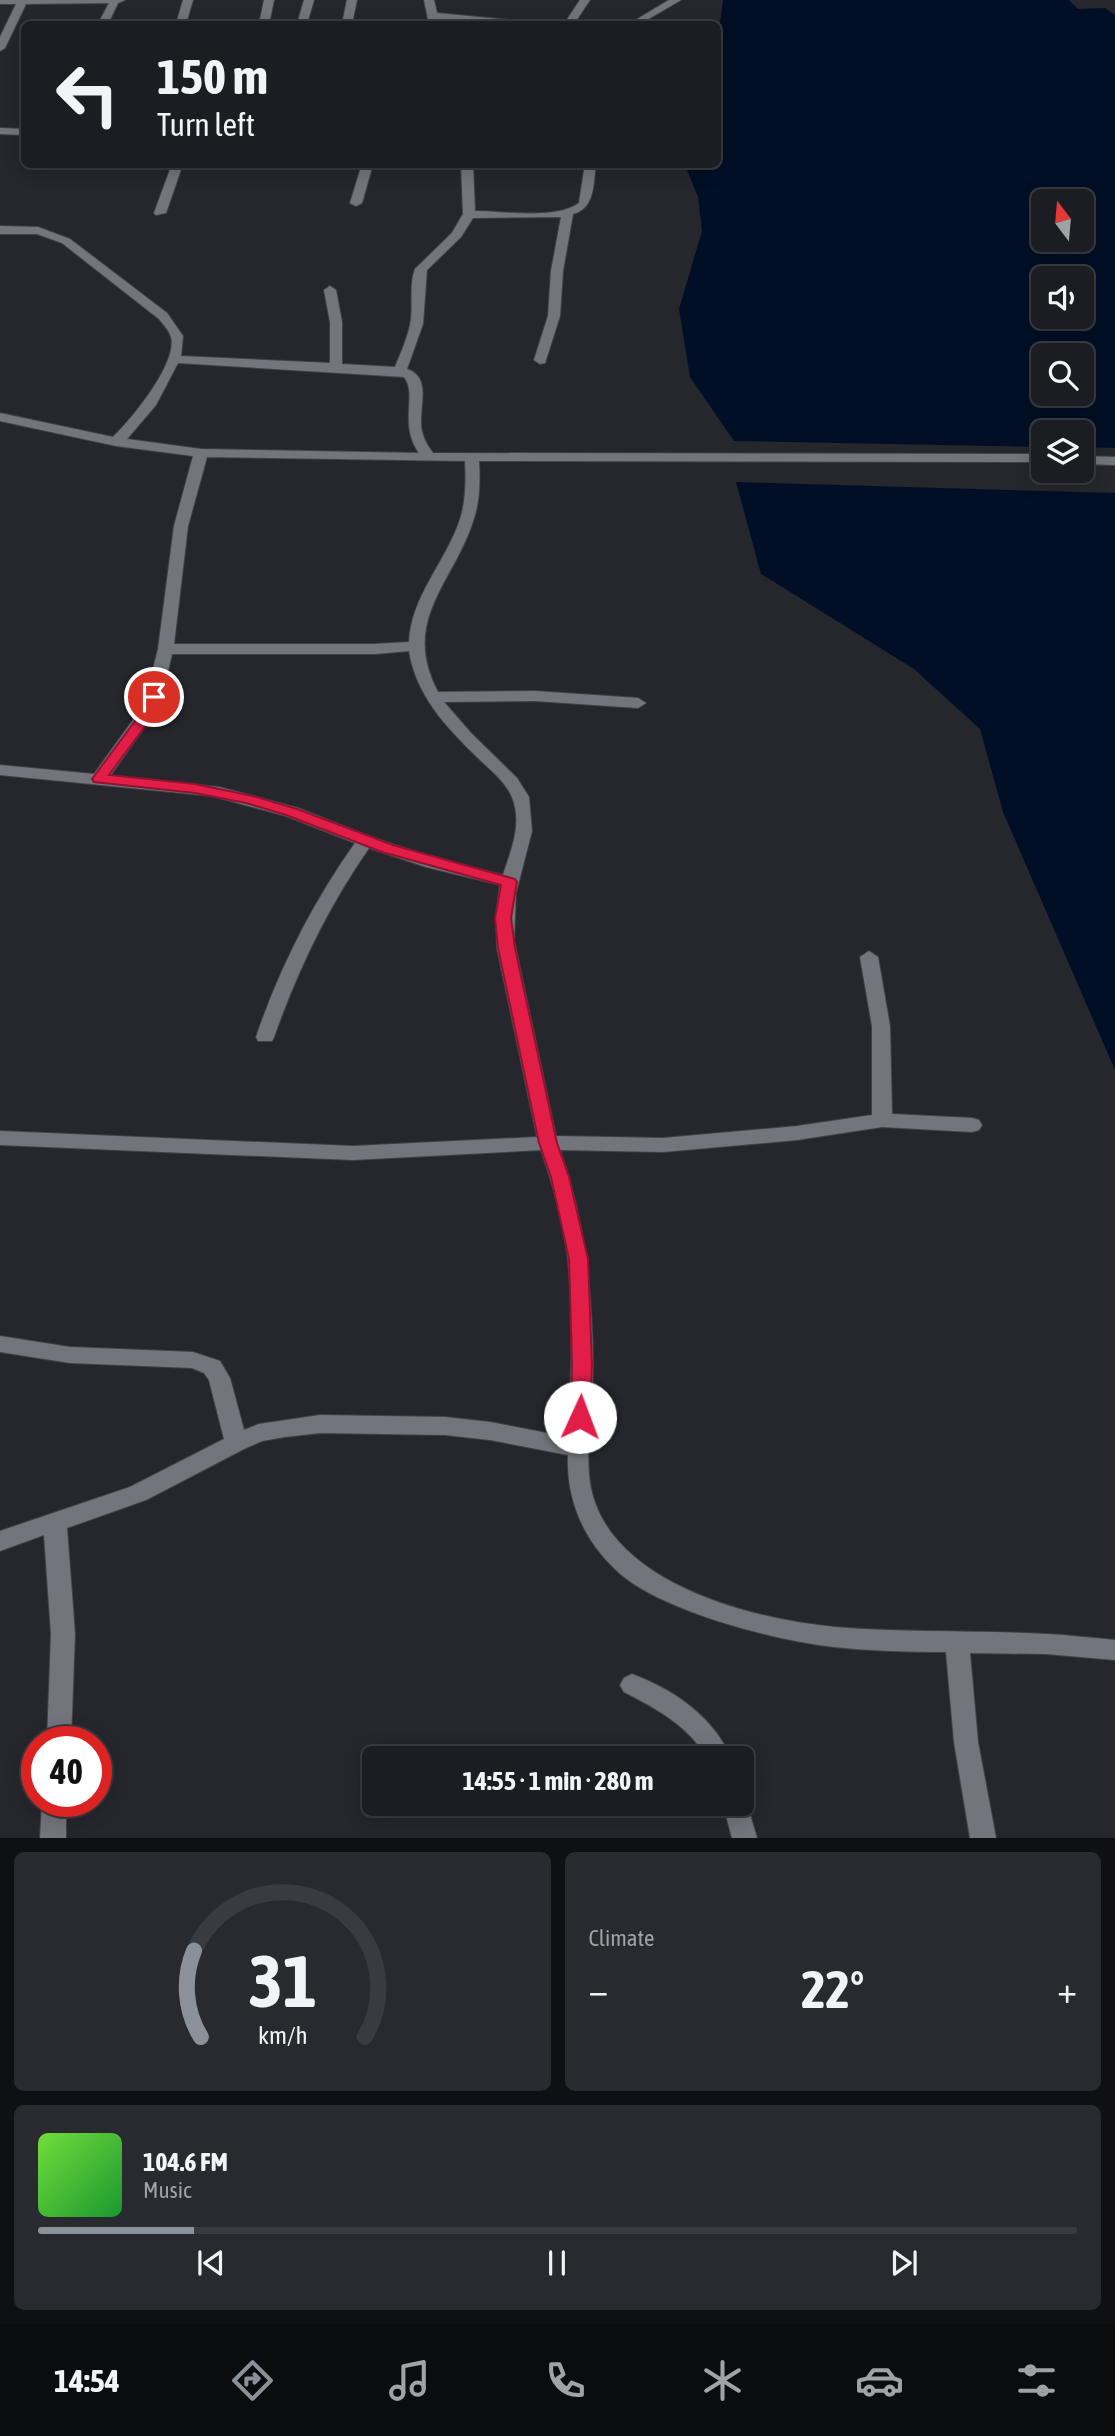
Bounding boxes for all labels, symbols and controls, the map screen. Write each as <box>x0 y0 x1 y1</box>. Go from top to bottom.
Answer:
text: 150 m <box>157 48 268 104</box>
icon: left <box>42 49 133 140</box>
text: Turn left <box>157 106 255 143</box>
north arrow <box>1031 189 1094 252</box>
map controls <box>1031 189 1094 483</box>
button: sound <box>1031 266 1094 329</box>
button: search <box>1031 343 1094 406</box>
button: layers <box>1031 420 1094 483</box>
pin <box>124 667 184 727</box>
icon: arrive <box>135 678 173 716</box>
position arrow <box>543 1380 617 1454</box>
speed limit sign: 40 <box>21 1726 112 1817</box>
text: 14:55 · 1 min · 280 m <box>463 1766 653 1796</box>
text: Climate <box>589 1925 654 1951</box>
text: 31 <box>248 1940 316 2023</box>
text: 22° <box>801 1959 864 2019</box>
text: − <box>589 1968 608 2011</box>
text: + <box>1057 1968 1077 2011</box>
text: km/h <box>257 2021 307 2049</box>
text: 104.6 FM <box>143 2147 228 2177</box>
text: Music <box>143 2177 191 2203</box>
icon: previous <box>192 2244 230 2282</box>
icon: pause <box>538 2244 576 2282</box>
icon: next <box>885 2244 923 2282</box>
icon: directions <box>228 2356 277 2405</box>
icon: music <box>385 2356 434 2405</box>
icon: phone <box>541 2356 590 2405</box>
icon: climate <box>698 2356 747 2405</box>
icon: car <box>855 2356 904 2405</box>
icon: filters <box>1012 2356 1061 2405</box>
text: 14:54 <box>54 2362 120 2399</box>

